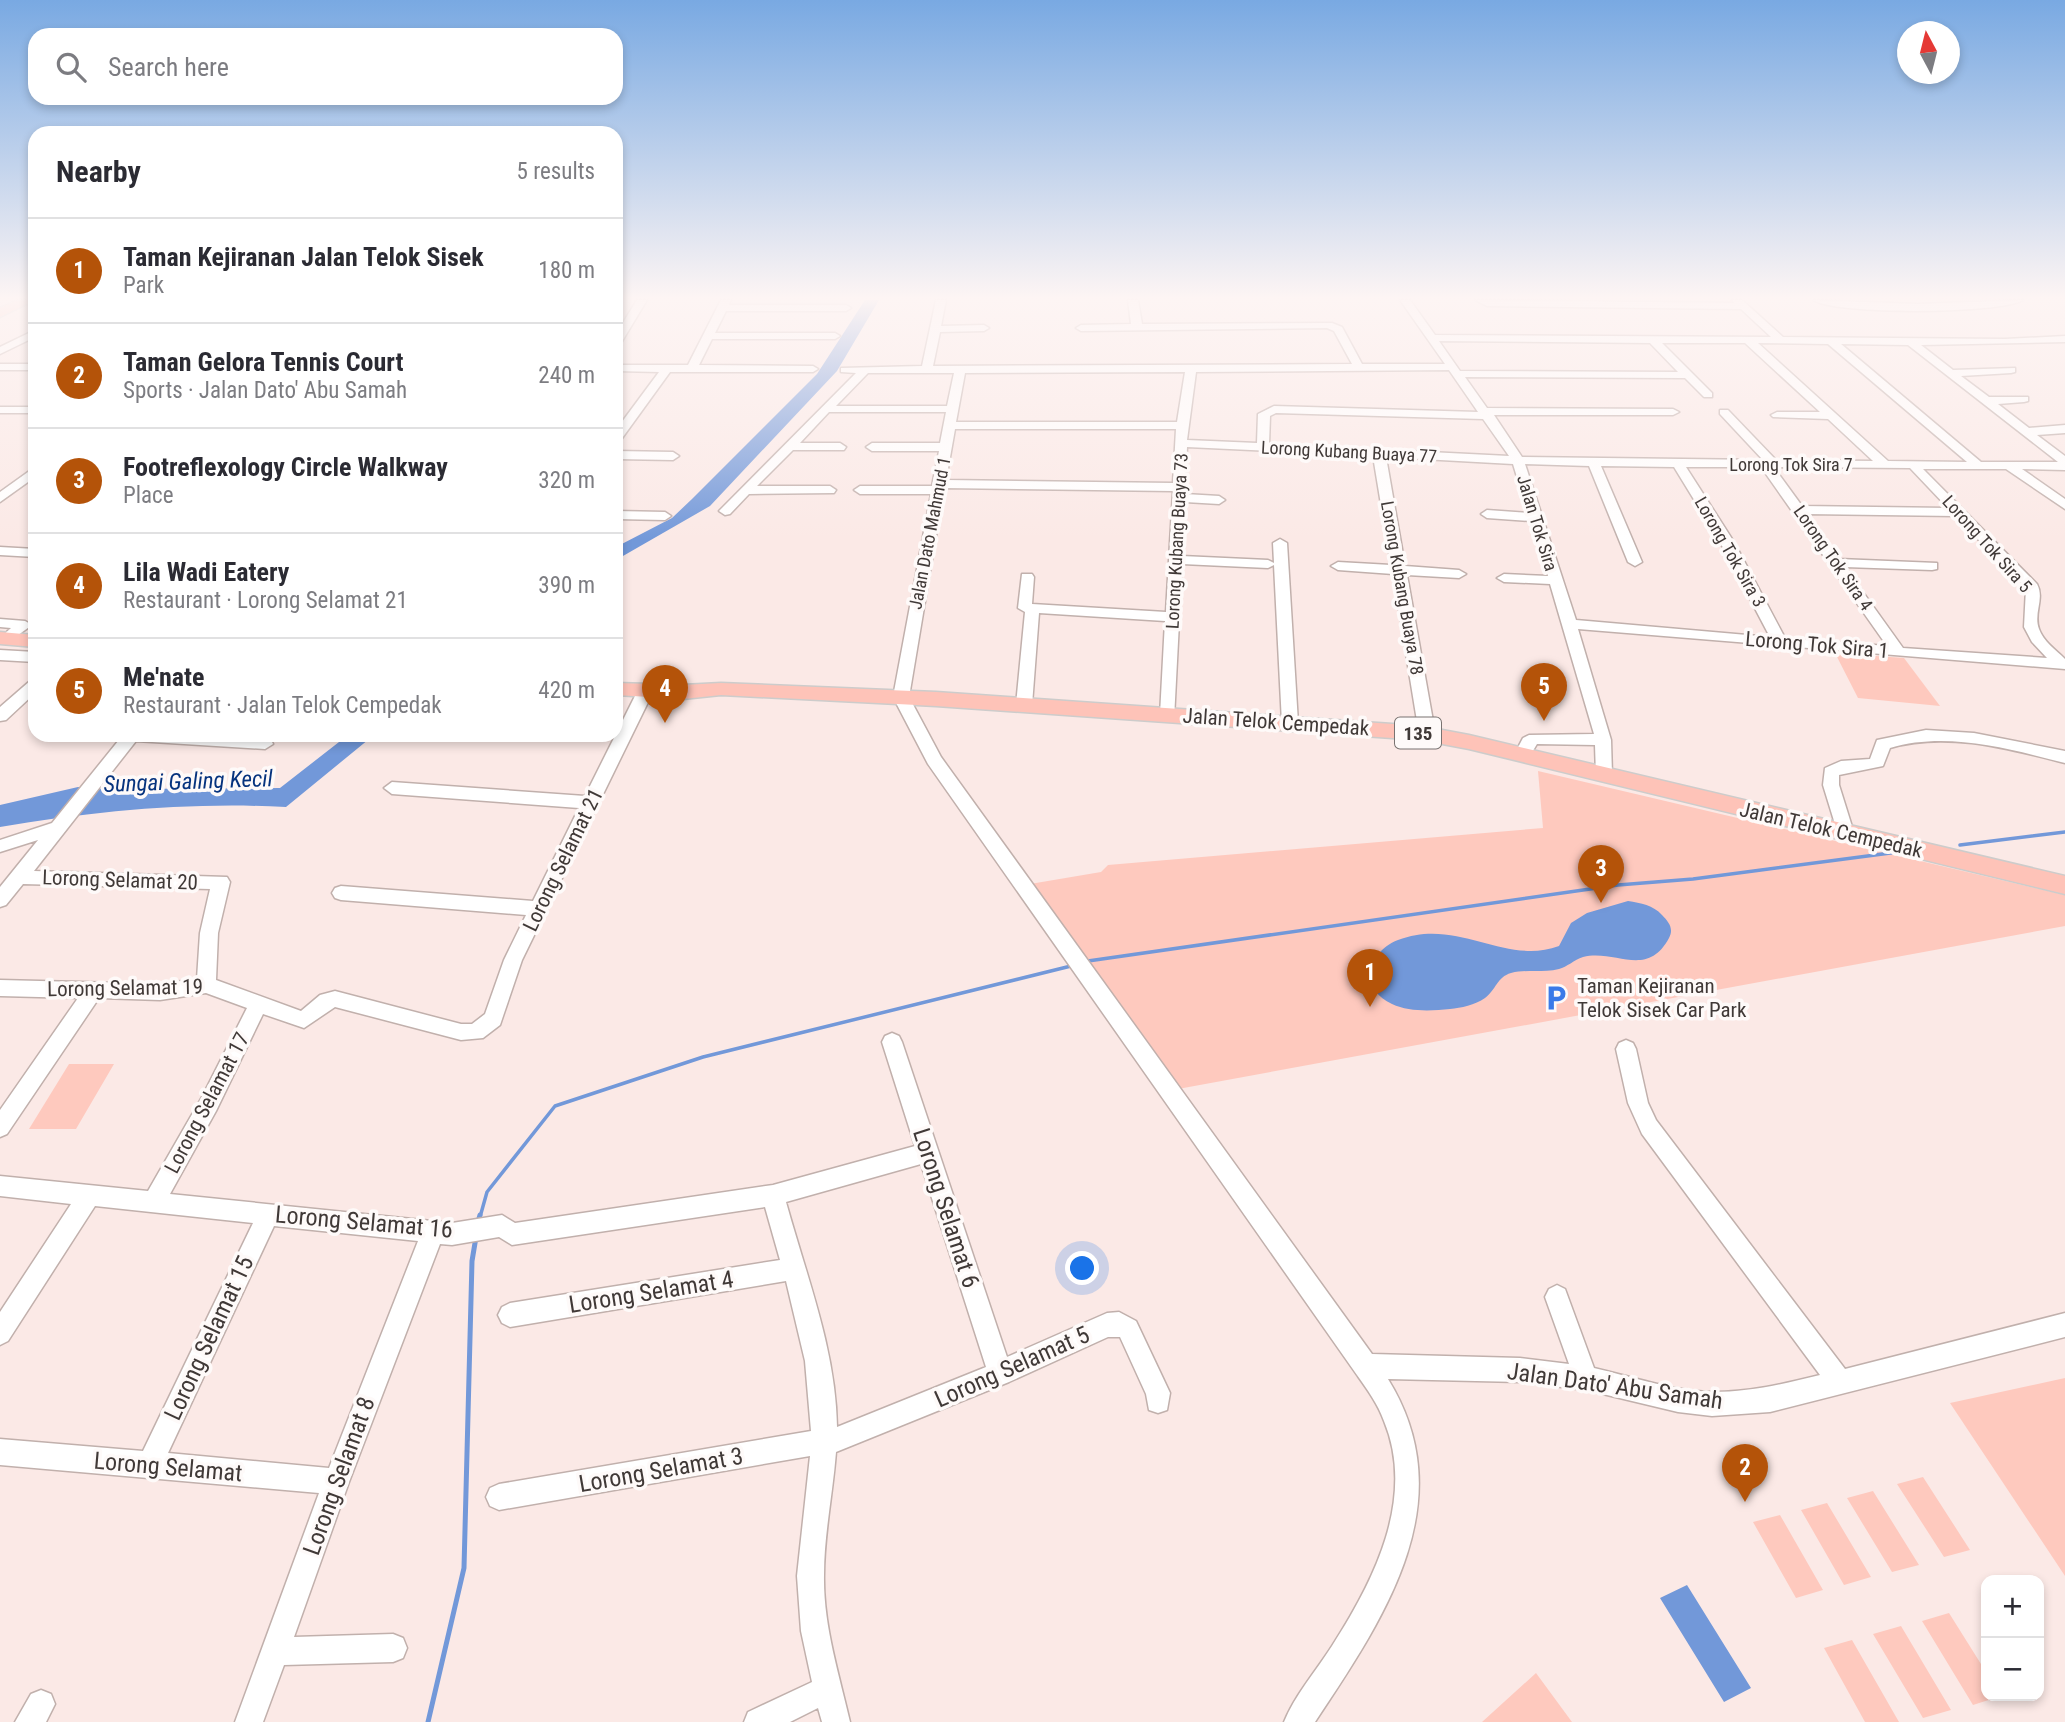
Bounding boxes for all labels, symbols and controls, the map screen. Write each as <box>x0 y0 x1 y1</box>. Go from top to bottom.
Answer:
north arrow <box>1897 21 1960 84</box>
search box <box>28 28 623 105</box>
icon: search <box>52 48 90 86</box>
text: Search here <box>108 52 229 82</box>
text: Nearby <box>56 154 141 189</box>
text: 5 results <box>517 158 595 185</box>
text: Taman Kejiranan Jalan Telok Sisek <box>123 242 484 272</box>
text: 1 <box>73 257 85 284</box>
text: 180 m <box>538 257 595 284</box>
text: Park <box>123 272 164 299</box>
text: Taman Gelora Tennis Court <box>123 347 404 377</box>
text: 2 <box>73 362 85 389</box>
text: 240 m <box>538 362 595 389</box>
text: Sports · Jalan Dato' Abu Samah <box>123 377 407 404</box>
street label: Lorong Kubang Buaya 77 <box>1261 436 1438 467</box>
text: Footreflexology Circle Walkway <box>123 452 448 482</box>
street label: Lorong Kubang Buaya 73 <box>1161 452 1192 629</box>
street label: Lorong Tok Sira 7 <box>1729 454 1853 475</box>
street label: Jalan Dato Mahmud 1 <box>904 455 955 611</box>
text: 3 <box>73 467 85 494</box>
text: 320 m <box>538 467 595 494</box>
street label: Jalan Tok Sira <box>1513 472 1562 574</box>
text: Place <box>123 482 173 509</box>
street label: Lorong Tok Sira 5 <box>1938 491 2037 597</box>
street label: Lorong Tok Sira 3 <box>1691 493 1770 610</box>
street label: Lorong Kubang Buaya 78 <box>1377 499 1428 676</box>
street label: Lorong Tok Sira 4 <box>1789 501 1877 614</box>
text: Lila Wadi Eatery <box>123 557 289 587</box>
text: 4 <box>73 572 85 599</box>
text: 390 m <box>538 572 595 599</box>
text: Restaurant · Lorong Selamat 21 <box>123 587 408 614</box>
street label: Lorong Tok Sira 1 <box>1744 627 1890 663</box>
text: Me'nate <box>123 662 204 692</box>
pin: 5 <box>1521 663 1567 721</box>
pin: 4 <box>642 665 688 723</box>
text: 5 <box>73 677 85 704</box>
text: 420 m <box>538 677 595 704</box>
text: Restaurant · Jalan Telok Cempedak <box>123 692 442 719</box>
street label: Jalan Telok Cempedak <box>1182 704 1371 741</box>
road number: 135 <box>1395 718 1441 748</box>
water label: Sungai Galing Kecil <box>103 765 274 798</box>
street label: Lorong Selamat 21 <box>518 785 608 935</box>
street label: Jalan Telok Cempedak <box>1737 797 1925 863</box>
pin: 3 <box>1578 845 1624 903</box>
street label: Lorong Selamat 20 <box>42 865 198 895</box>
pin: 1 <box>1347 949 1393 1007</box>
place label: Taman Kejiranan Telok Sisek Car Park <box>1577 974 1747 1022</box>
street label: Lorong Selamat 19 <box>47 975 203 1001</box>
parking icon: Taman Kejiranan Telok Sisek Car Park <box>1541 983 1571 1013</box>
street label: Lorong Selamat 17 <box>160 1029 254 1177</box>
street label: Lorong Selamat 6 <box>907 1125 985 1291</box>
street label: Lorong Selamat 16 <box>274 1200 454 1244</box>
street label: Lorong Selamat 15 <box>159 1251 259 1425</box>
your location <box>1065 1251 1099 1285</box>
street label: Lorong Selamat 4 <box>567 1265 735 1319</box>
street label: Lorong Selamat 5 <box>930 1320 1094 1414</box>
street label: Jalan Dato' Abu Samah <box>1505 1357 1725 1415</box>
street label: Lorong Selamat 8 <box>297 1393 381 1559</box>
street label: Lorong Selamat 3 <box>577 1442 745 1498</box>
pin: 2 <box>1722 1444 1768 1502</box>
street label: Lorong Selamat <box>93 1447 243 1487</box>
map controls <box>1981 1575 2044 1701</box>
button: + <box>1981 1575 2044 1638</box>
button: − <box>1981 1638 2044 1701</box>

